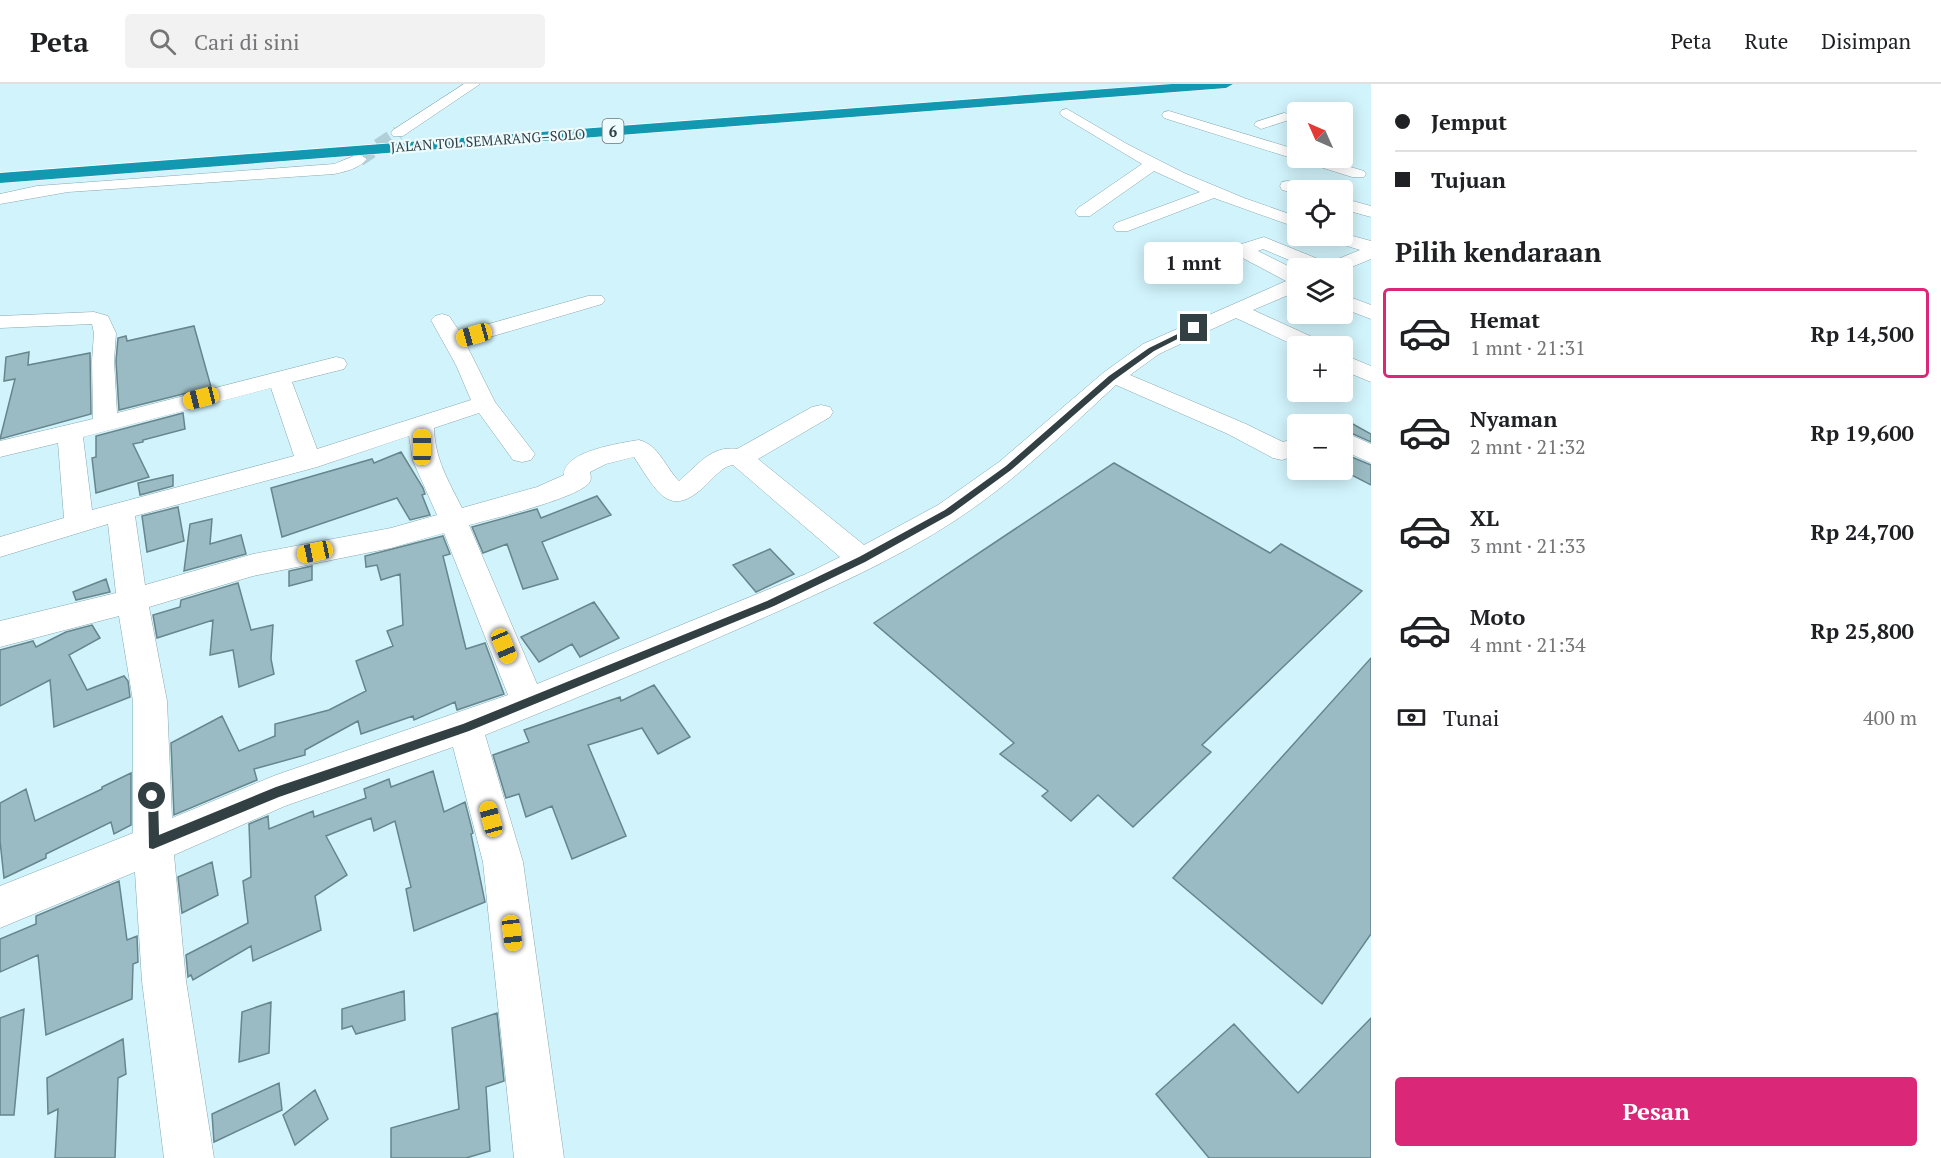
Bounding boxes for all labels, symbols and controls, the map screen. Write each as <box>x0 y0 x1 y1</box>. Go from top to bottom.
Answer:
search box <box>125 14 545 68</box>
text: Peta <box>30 23 89 60</box>
icon: search <box>146 25 179 58</box>
text: Cari di sini <box>194 27 300 56</box>
text: Peta <box>1671 27 1712 55</box>
text: Rute <box>1745 27 1788 55</box>
text: Disimpan <box>1821 27 1911 55</box>
north arrow <box>1287 102 1353 168</box>
map controls <box>1287 102 1353 480</box>
text: Jemput <box>1431 107 1507 136</box>
road number: 6 <box>602 119 624 143</box>
street label: JALAN TOL SEMARANG–SOLO <box>390 124 586 156</box>
text: Tujuan <box>1431 165 1506 194</box>
button: locate <box>1287 180 1353 246</box>
text: Pilih kendaraan <box>1395 234 1601 270</box>
callout: 1 mnt <box>1144 241 1244 283</box>
text: 1 mnt <box>1165 249 1222 276</box>
button: layers <box>1287 258 1353 324</box>
text: Hemat <box>1470 305 1540 334</box>
icon: car <box>1398 306 1452 360</box>
route end <box>1180 314 1207 341</box>
text: Rp 14,500 <box>1810 319 1914 348</box>
car <box>454 321 494 349</box>
text: 1 mnt · 21:31 <box>1470 334 1586 361</box>
button: + <box>1287 336 1353 402</box>
car <box>181 385 221 411</box>
text: Nyaman <box>1470 404 1557 433</box>
icon: car <box>1398 405 1452 459</box>
button: − <box>1287 414 1353 480</box>
text: Rp 19,600 <box>1810 418 1914 447</box>
car <box>413 429 431 465</box>
text: 2 mnt · 21:32 <box>1470 433 1586 460</box>
text: XL <box>1470 503 1499 532</box>
icon: car <box>1398 504 1452 558</box>
text: Rp 24,700 <box>1810 517 1914 546</box>
text: 3 mnt · 21:33 <box>1470 532 1586 559</box>
car <box>296 539 334 565</box>
text: Moto <box>1470 602 1525 631</box>
icon: car <box>1398 603 1452 657</box>
text: Rp 25,800 <box>1810 616 1914 645</box>
car <box>489 626 519 666</box>
text: 4 mnt · 21:34 <box>1470 631 1586 658</box>
icon: cash <box>1395 701 1428 734</box>
text: Tunai <box>1443 703 1499 732</box>
text: 400 m <box>1863 704 1917 731</box>
route start <box>138 782 165 809</box>
car <box>478 799 504 839</box>
car <box>501 914 523 952</box>
button: Pesan <box>1395 1077 1917 1146</box>

